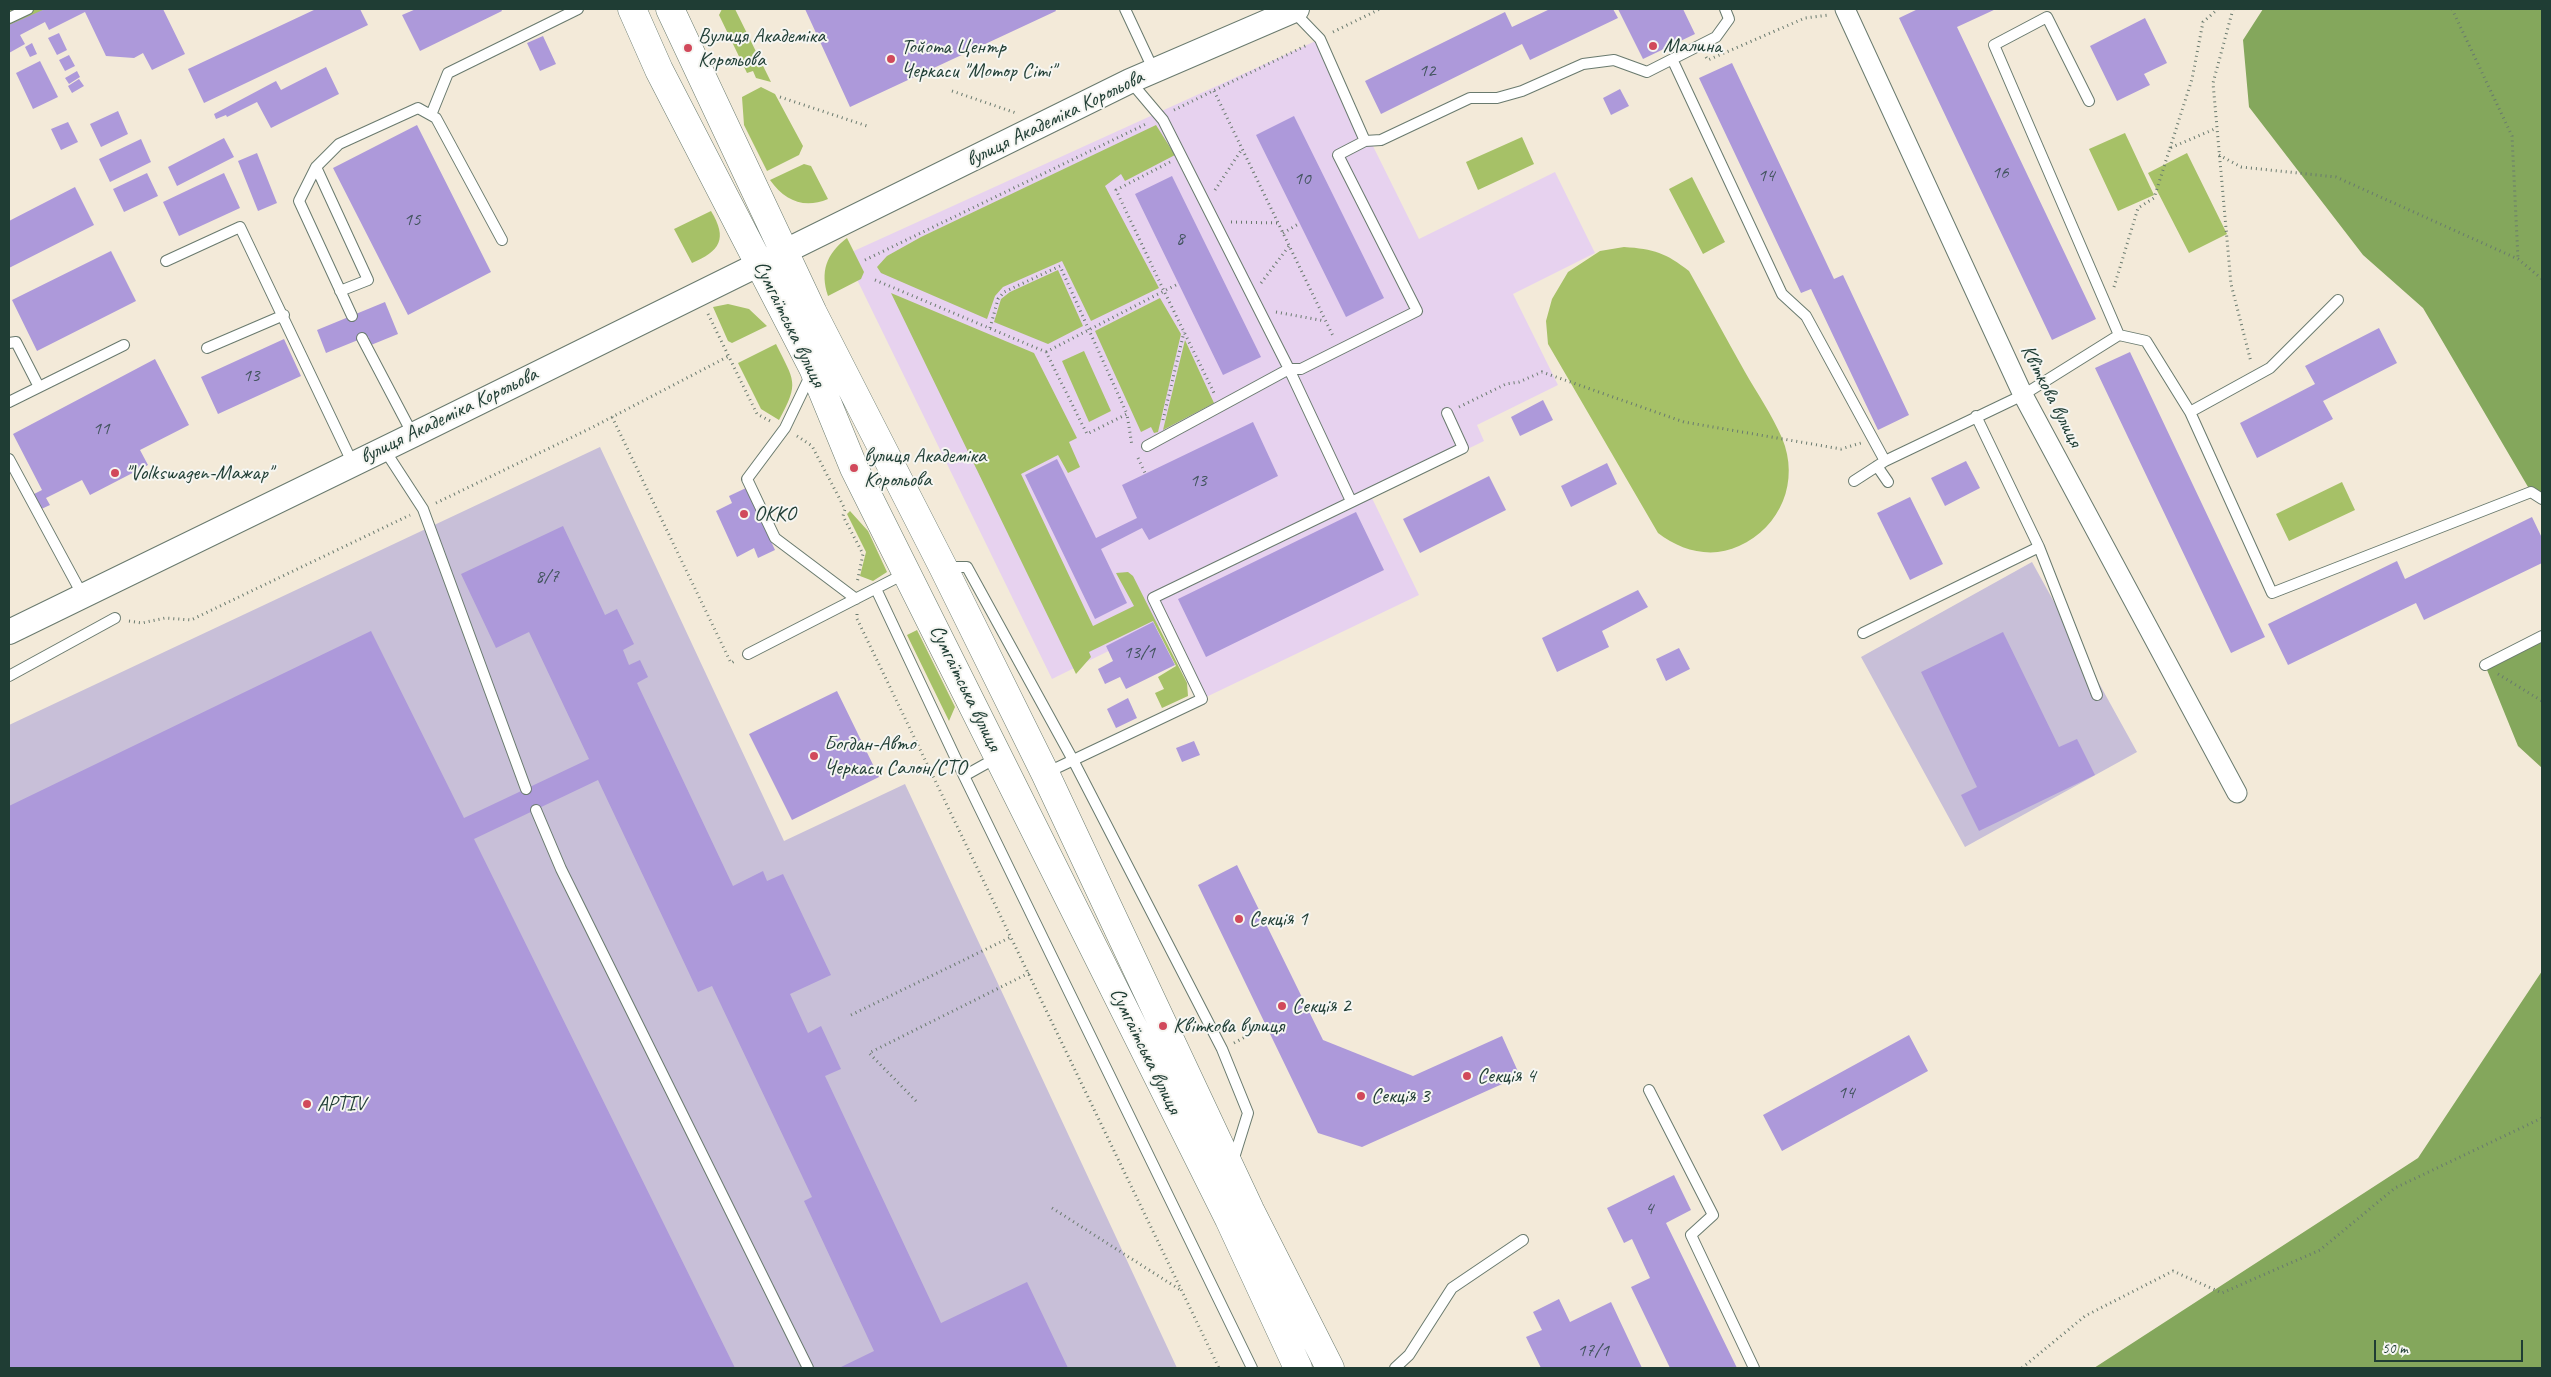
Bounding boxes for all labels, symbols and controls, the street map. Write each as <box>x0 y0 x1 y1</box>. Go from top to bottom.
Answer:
place label: Вулиця Академіка Корольова <box>698 23 825 73</box>
place label: Малина <box>1663 33 1722 59</box>
place label: Тойота Центр Черкаси "Мотор Сіті" <box>901 34 1055 84</box>
marker: Малина <box>1647 40 1659 52</box>
marker: Вулиця Академіка Корольова <box>682 42 694 54</box>
marker: Тойота Центр Черкаси "Мотор Сіті" <box>885 53 897 65</box>
house number: 12 <box>1418 60 1436 82</box>
street label: вулиця Академіка Корольова <box>962 65 1148 173</box>
house number: 16 <box>1991 162 2009 184</box>
house number: 14 <box>1757 165 1775 187</box>
house number: 10 <box>1293 168 1311 190</box>
house number: 15 <box>403 209 421 231</box>
house number: 8 <box>1176 228 1184 250</box>
street label: Сумгаїтська вулиця <box>748 257 830 391</box>
street label: Квіткова вулиця <box>2015 341 2087 451</box>
street label: вулиця Академіка Корольова <box>356 362 542 470</box>
house number: 13 <box>242 365 260 387</box>
house number: 11 <box>92 418 110 440</box>
place label: вулиця Академіка Корольова <box>864 443 986 493</box>
place label: "Volkswagen-Мажар" <box>125 460 273 486</box>
marker: вулиця Академіка Корольова <box>848 462 860 474</box>
marker: "Volkswagen-Мажар" <box>109 467 121 479</box>
house number: 13 <box>1189 470 1207 492</box>
place label: ОККО <box>754 501 796 527</box>
marker: ОККО <box>738 508 750 520</box>
house number: 8/7 <box>535 566 559 588</box>
street label: Сумгаїтська вулиця <box>924 621 1006 755</box>
house number: 13/1 <box>1123 642 1155 664</box>
place label: Богдан-Авто Черкаси Салон/СТО <box>824 731 966 781</box>
marker: Богдан-Авто Черкаси Салон/СТО <box>808 750 820 762</box>
place label: Секція 1 <box>1249 906 1308 932</box>
marker: Секція 1 <box>1233 913 1245 925</box>
street label: Сумгаїтська вулиця <box>1104 984 1186 1118</box>
place label: Секція 2 <box>1292 993 1351 1019</box>
marker: Секція 2 <box>1276 1000 1288 1012</box>
place label: Квіткова вулиця <box>1173 1013 1284 1039</box>
marker: Квіткова вулиця <box>1157 1020 1169 1032</box>
place label: Секція 4 <box>1477 1063 1536 1089</box>
marker: Секція 4 <box>1461 1070 1473 1082</box>
house number: 14 <box>1837 1082 1855 1104</box>
place label: Секція 3 <box>1371 1083 1430 1109</box>
marker: Секція 3 <box>1355 1090 1367 1102</box>
place label: APTIV <box>317 1091 365 1117</box>
marker: APTIV <box>301 1098 313 1110</box>
house number: 4 <box>1645 1198 1653 1220</box>
scale bar <box>2376 1330 2525 1362</box>
text: 50 m <box>2382 1339 2408 1358</box>
house number: 17/1 <box>1577 1340 1609 1362</box>

